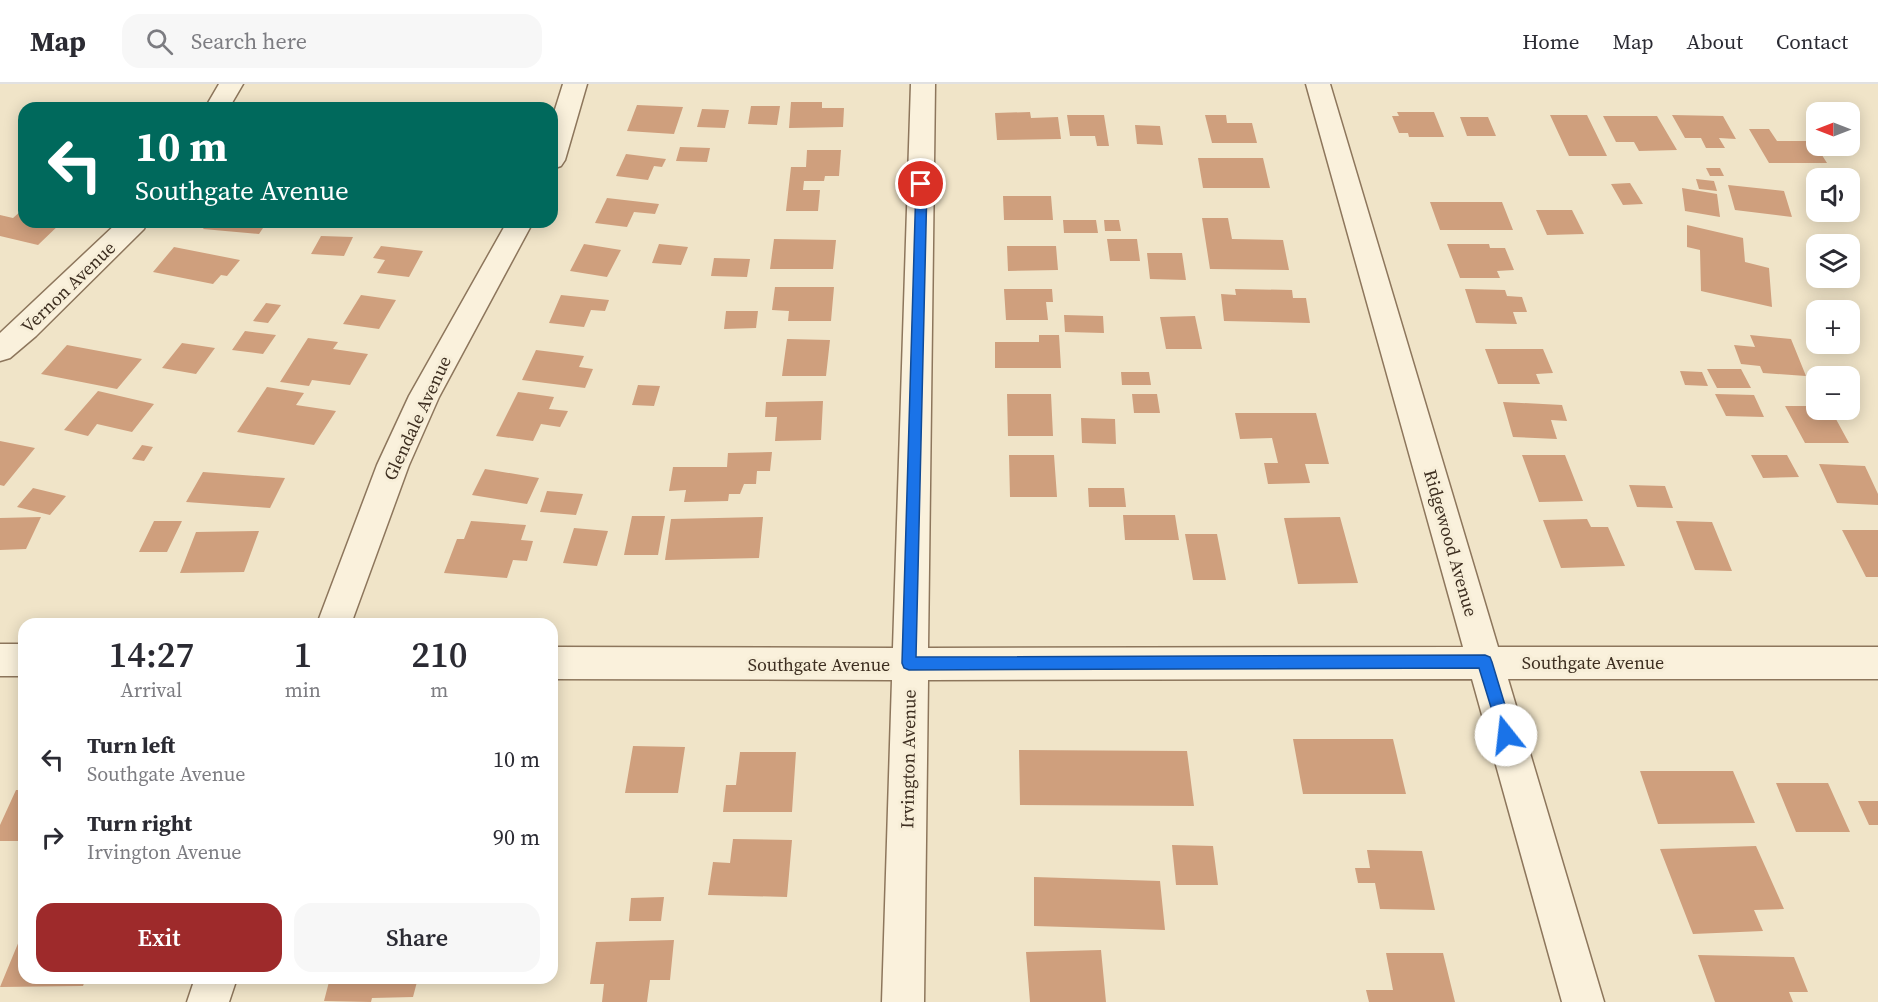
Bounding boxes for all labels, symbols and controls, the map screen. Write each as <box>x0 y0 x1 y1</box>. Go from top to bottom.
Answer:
search box <box>122 14 542 68</box>
text: Map <box>30 22 86 60</box>
icon: search <box>143 25 176 58</box>
text: Search here <box>191 26 307 56</box>
text: Home <box>1522 27 1580 56</box>
text: Map <box>1613 27 1654 56</box>
text: About <box>1687 27 1743 56</box>
text: Contact <box>1776 27 1848 56</box>
north arrow <box>1806 102 1860 156</box>
map controls <box>1806 102 1860 420</box>
text: 10 m <box>135 117 228 175</box>
icon: left <box>36 126 114 204</box>
pin <box>895 158 946 209</box>
icon: arrive <box>904 167 937 200</box>
button: sound <box>1806 168 1860 222</box>
text: Southgate Avenue <box>135 172 349 209</box>
button: layers <box>1806 234 1860 288</box>
street label: Vernon Avenue <box>15 235 121 339</box>
button: + <box>1806 300 1860 354</box>
street label: Glendale Avenue <box>377 352 457 484</box>
button: − <box>1806 366 1860 420</box>
street label: Ridgewood Avenue <box>1418 467 1484 619</box>
text: 14:27 <box>109 630 194 679</box>
text: 1 <box>293 630 312 679</box>
text: 210 <box>411 630 467 679</box>
street label: Southgate Avenue <box>1522 650 1664 675</box>
street label: Southgate Avenue <box>748 652 890 677</box>
text: Arrival <box>120 676 182 704</box>
text: min <box>285 676 321 704</box>
text: m <box>430 676 448 704</box>
street label: Irvington Avenue <box>894 689 922 829</box>
position arrow <box>1474 703 1538 767</box>
text: Turn left <box>87 730 175 760</box>
icon: left <box>36 743 69 776</box>
text: 10 m <box>493 744 540 774</box>
text: Southgate Avenue <box>87 760 245 788</box>
text: Turn right <box>87 808 192 838</box>
icon: right <box>36 821 69 854</box>
text: 90 m <box>493 822 540 852</box>
text: Irvington Avenue <box>87 838 242 866</box>
button: Exit <box>36 903 282 972</box>
button: Share <box>294 903 540 972</box>

